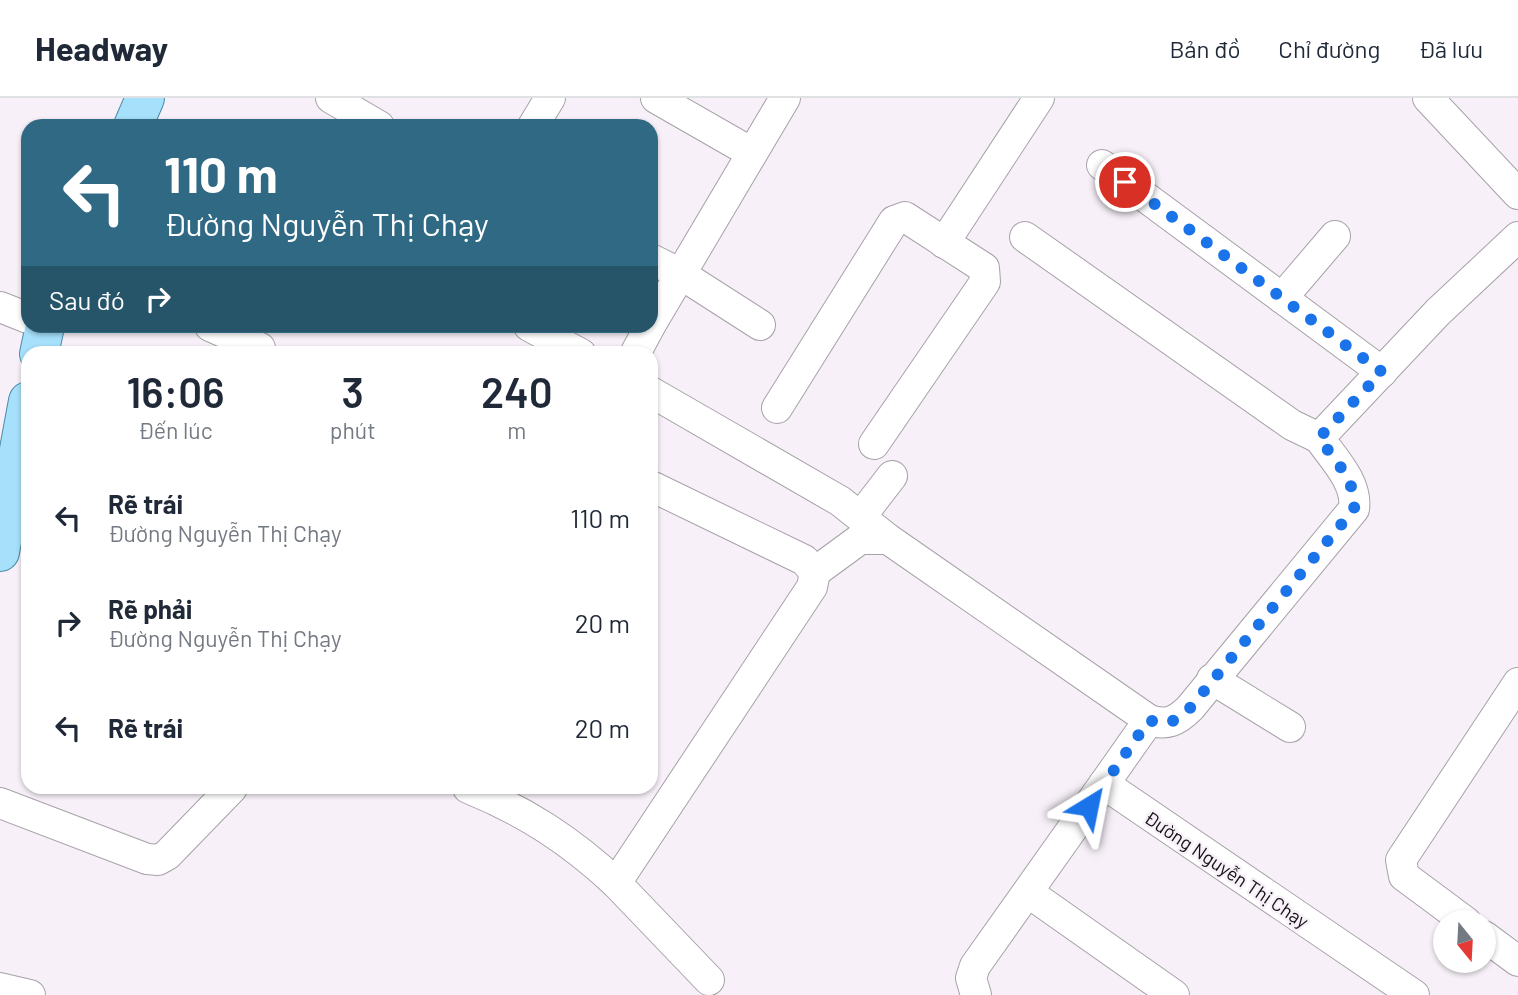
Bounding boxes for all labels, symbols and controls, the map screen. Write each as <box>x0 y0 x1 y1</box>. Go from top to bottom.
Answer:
text: Headway <box>35 28 168 68</box>
text: Bản đồ <box>1169 34 1240 63</box>
text: Chỉ đường <box>1278 34 1380 63</box>
text: Đã lưu <box>1418 34 1483 63</box>
text: 110 m <box>164 144 278 203</box>
icon: left <box>49 147 140 238</box>
pin <box>1095 152 1155 212</box>
icon: arrive <box>1106 163 1144 201</box>
text: Đường Nguyễn Thị Chạy <box>164 204 489 242</box>
icon: right <box>139 280 177 318</box>
text: Sau đó <box>49 284 125 315</box>
text: 16:06 <box>126 366 224 416</box>
text: 3 <box>342 366 364 416</box>
text: 240 <box>481 366 553 416</box>
text: Đến lúc <box>138 416 213 444</box>
text: phút <box>330 416 376 444</box>
text: m <box>507 416 526 444</box>
text: Rẽ trái <box>108 488 183 519</box>
icon: left <box>49 499 87 537</box>
text: 110 m <box>570 502 630 533</box>
text: Đường Nguyễn Thị Chạy <box>108 519 342 547</box>
text: Rẽ phải <box>108 593 192 624</box>
icon: right <box>49 604 87 642</box>
text: 20 m <box>575 607 630 638</box>
text: Đường Nguyễn Thị Chạy <box>108 624 342 652</box>
icon: left <box>49 709 87 747</box>
text: Rẽ trái <box>108 712 183 743</box>
text: 20 m <box>575 712 630 743</box>
position arrow <box>1052 769 1126 843</box>
street label: Đường Nguyễn Thị Chạy <box>1141 806 1314 933</box>
north arrow <box>1433 910 1496 973</box>
map controls <box>1433 910 1496 973</box>

